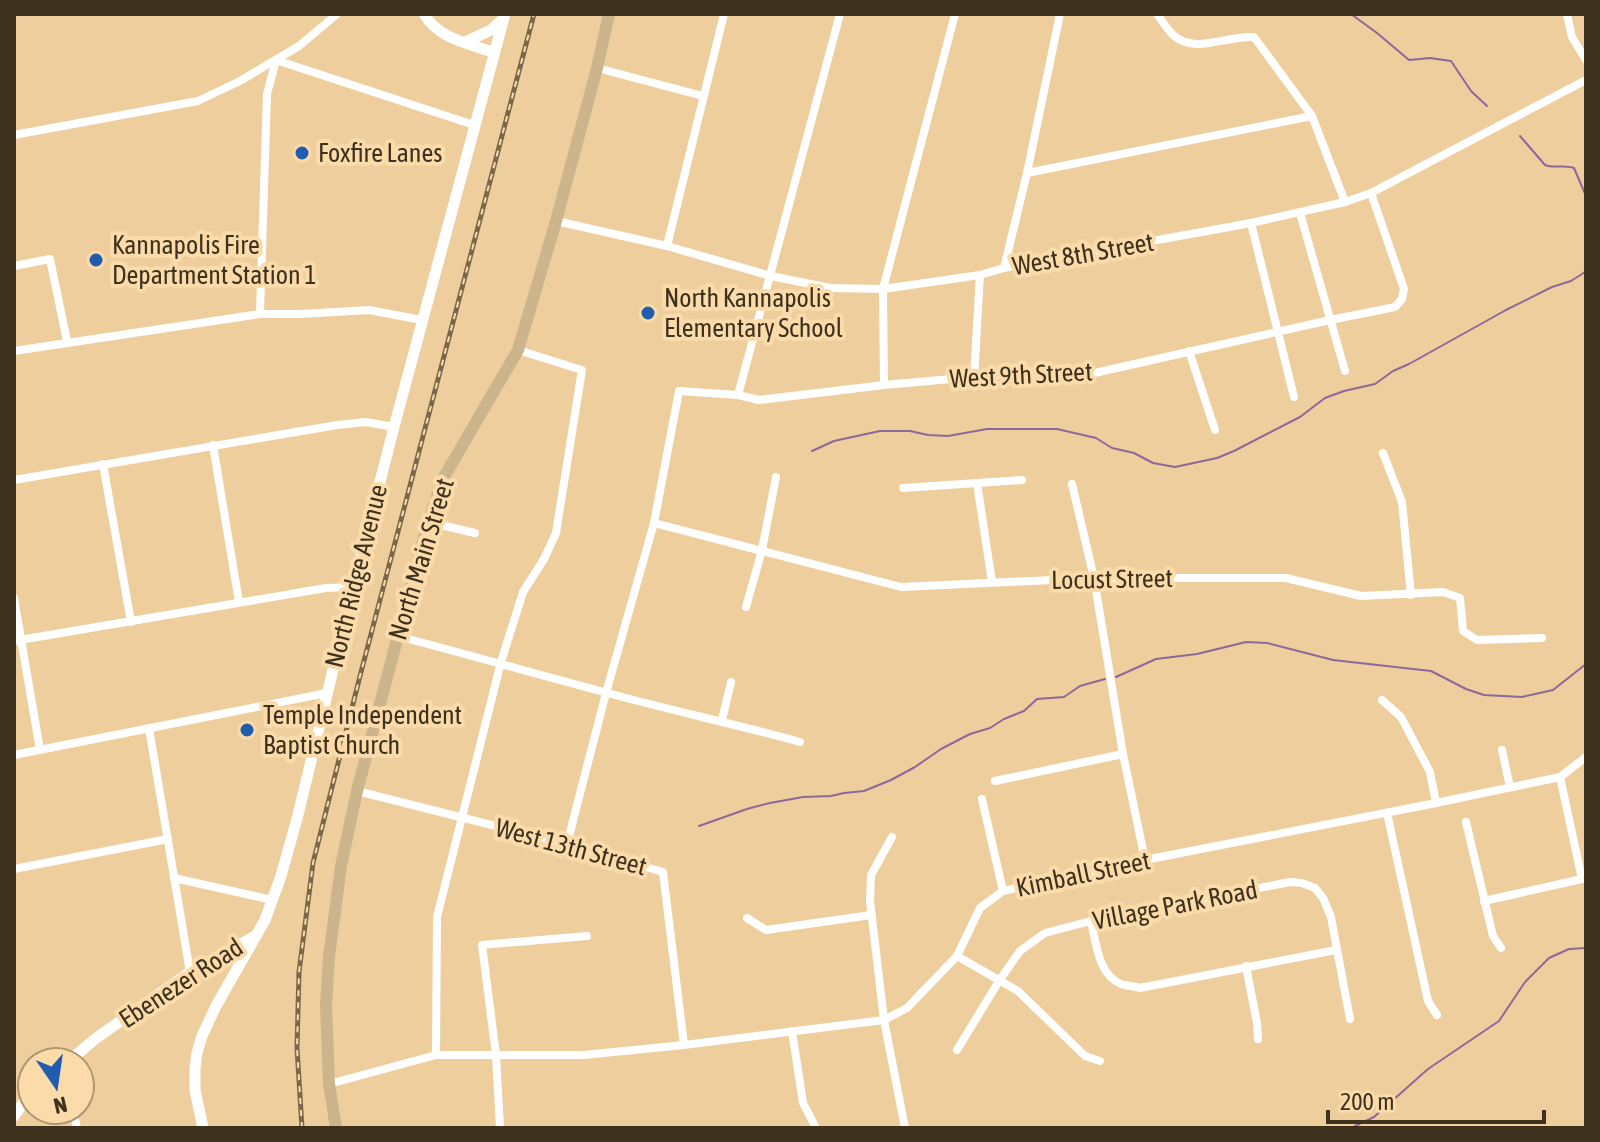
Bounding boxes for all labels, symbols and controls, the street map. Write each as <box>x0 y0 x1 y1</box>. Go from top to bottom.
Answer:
place label: Foxfire Lanes <box>318 138 442 168</box>
marker: Foxfire Lanes <box>293 144 311 162</box>
street label: West 8th Street <box>1010 227 1156 281</box>
place label: Kannapolis Fire Department Station 1 <box>112 230 316 290</box>
marker: Kannapolis Fire Department Station 1 <box>87 251 105 269</box>
place label: North Kannapolis Elementary School <box>664 283 843 343</box>
marker: North Kannapolis Elementary School <box>639 304 657 322</box>
street label: West 9th Street <box>949 356 1093 394</box>
street label: North Main Street <box>382 475 460 643</box>
street label: North Ridge Avenue <box>319 481 393 671</box>
street label: Locust Street <box>1051 563 1173 595</box>
place label: Temple Independent Baptist Church <box>263 700 462 760</box>
marker: Temple Independent Baptist Church <box>238 721 256 739</box>
street label: West 13th Street <box>492 812 650 882</box>
street label: Kimball Street <box>1013 845 1153 903</box>
street label: Village Park Road <box>1090 874 1260 936</box>
street label: Ebenezer Road <box>114 932 248 1034</box>
north arrow <box>16 1046 96 1126</box>
scale bar <box>1328 1074 1544 1124</box>
text: 200 m <box>1340 1088 1394 1115</box>
text: N <box>51 1091 70 1120</box>

